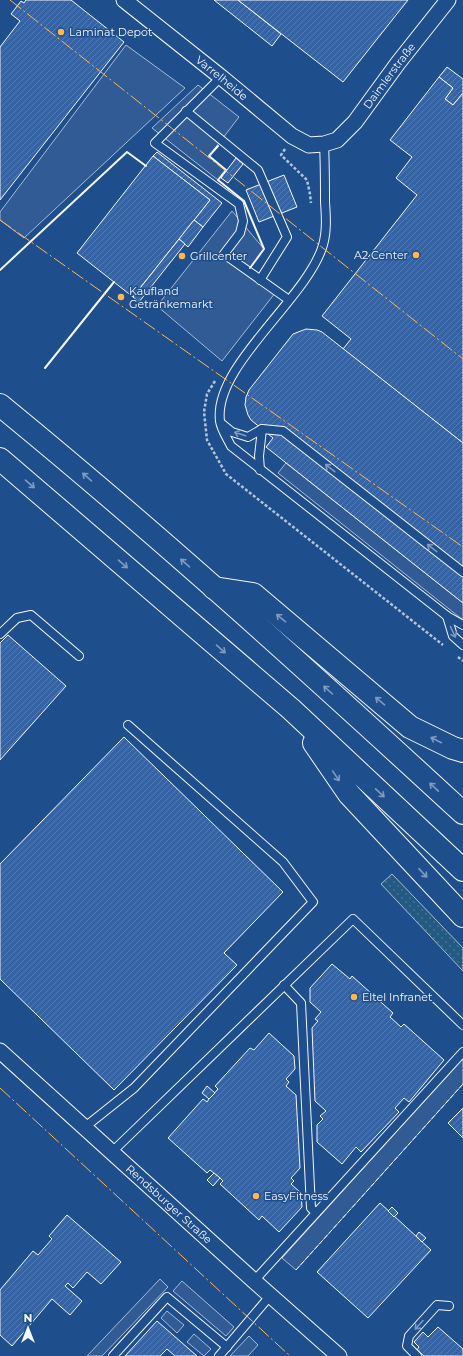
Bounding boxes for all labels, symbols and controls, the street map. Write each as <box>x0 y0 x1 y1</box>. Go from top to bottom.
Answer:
place label: Laminat Depot <box>69 25 153 39</box>
marker: Laminat Depot <box>56 27 66 37</box>
street label: Daimlerstraße <box>360 40 418 111</box>
street label: Varrelheide <box>193 53 251 103</box>
place label: A2 Center <box>354 248 408 262</box>
place label: Grillcenter <box>190 249 247 263</box>
marker: A2 Center <box>411 250 421 260</box>
marker: Grillcenter <box>177 251 187 261</box>
place label: Kaufland Getränkemarkt <box>129 284 214 311</box>
marker: Kaufland Getränkemarkt <box>116 292 126 302</box>
one-way arrow <box>234 430 247 437</box>
one-way arrow <box>325 464 336 472</box>
one-way arrow <box>82 473 92 482</box>
one-way arrow <box>24 479 34 488</box>
one-way arrow <box>427 544 438 553</box>
one-way arrow <box>180 558 190 567</box>
one-way arrow <box>117 559 127 568</box>
one-way arrow <box>276 613 286 622</box>
one-way arrow <box>450 626 457 638</box>
one-way arrow <box>216 644 226 653</box>
one-way arrow <box>323 686 333 695</box>
one-way arrow <box>375 697 386 706</box>
one-way arrow <box>430 736 442 743</box>
one-way arrow <box>332 770 340 781</box>
one-way arrow <box>429 782 439 791</box>
one-way arrow <box>375 788 385 797</box>
one-way arrow <box>418 868 427 878</box>
place label: Eltel Infranet <box>362 990 433 1004</box>
marker: Eltel Infranet <box>349 992 359 1002</box>
street label: Rendsburger Straße <box>123 1162 215 1247</box>
place label: EasyFitness <box>264 1189 329 1203</box>
marker: EasyFitness <box>251 1191 261 1201</box>
north arrow <box>8 1308 48 1348</box>
text: N <box>24 1311 32 1325</box>
one-way arrow <box>414 1320 424 1330</box>

